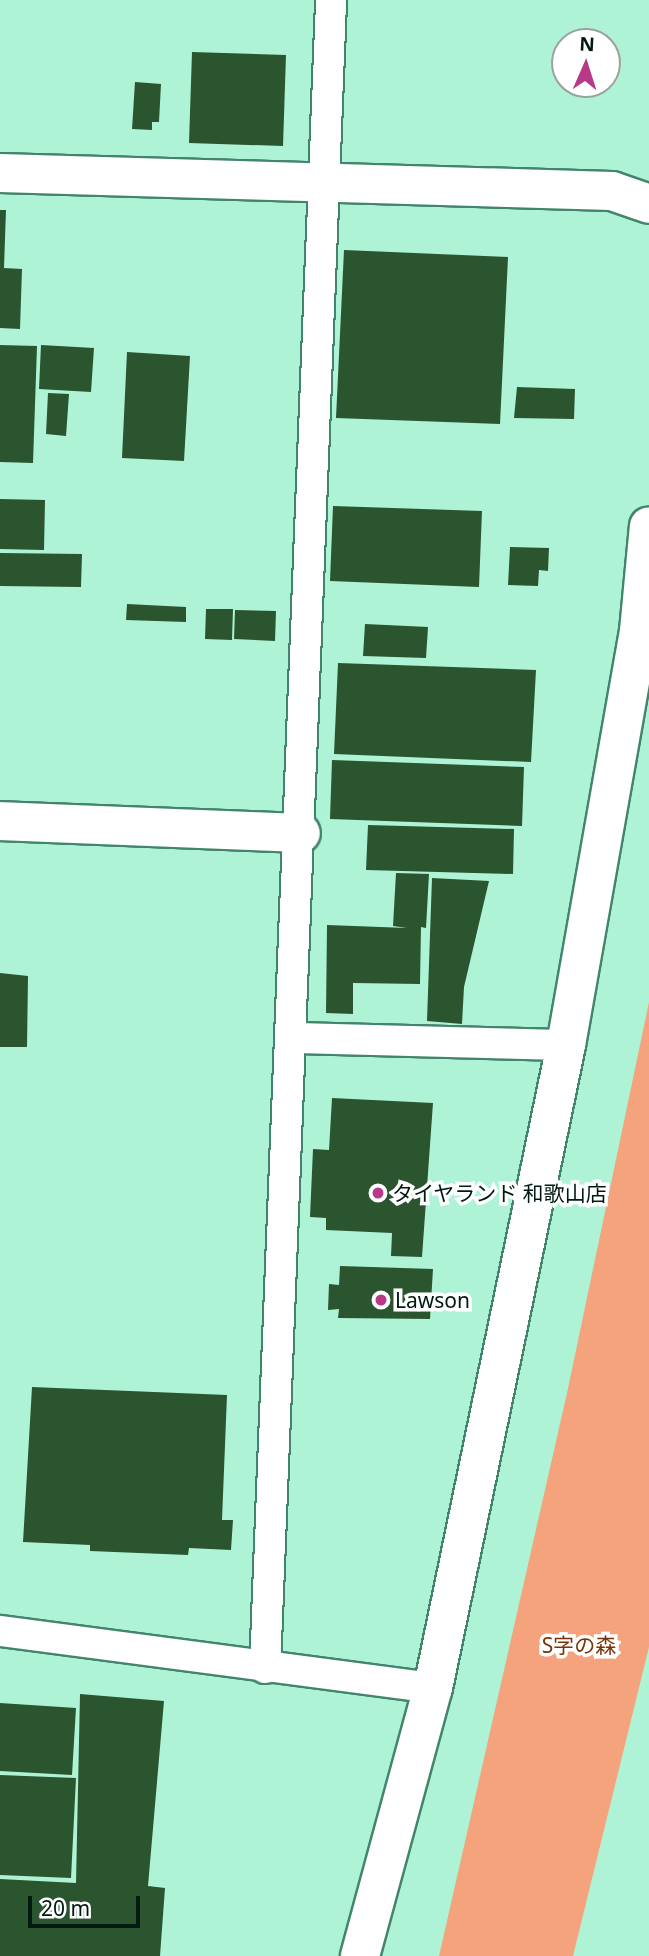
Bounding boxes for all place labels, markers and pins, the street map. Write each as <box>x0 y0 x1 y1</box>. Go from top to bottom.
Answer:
place label: タイヤランド 和歌山店 <box>392 1180 607 1206</box>
marker: タイヤランド 和歌山店 <box>370 1185 386 1201</box>
place label: Lawson <box>395 1287 470 1313</box>
marker: Lawson <box>373 1292 389 1308</box>

